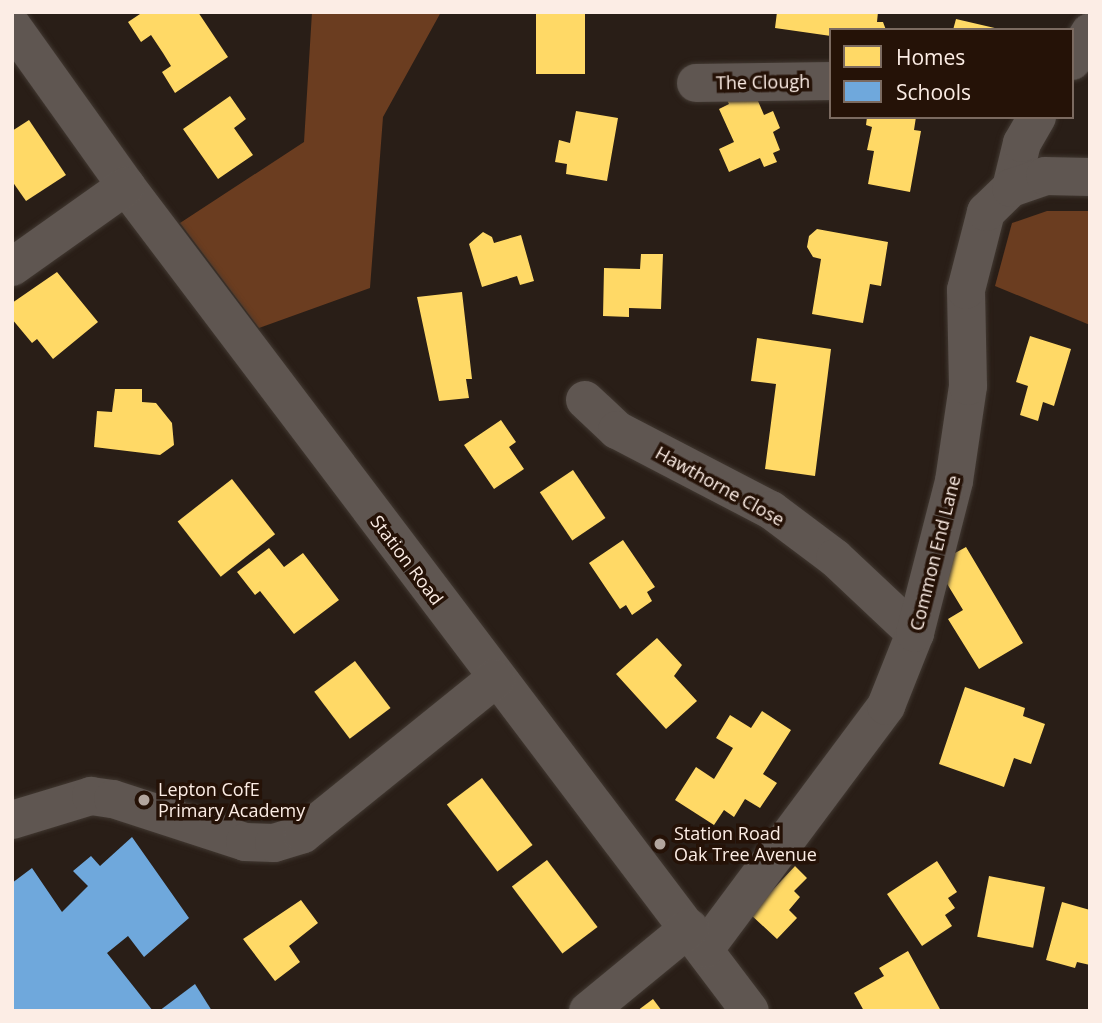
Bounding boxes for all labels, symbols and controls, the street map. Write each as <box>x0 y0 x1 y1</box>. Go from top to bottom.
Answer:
legend <box>829 28 1074 119</box>
text: Homes <box>896 43 965 71</box>
street label: The Clough <box>716 70 810 94</box>
text: Schools <box>896 78 971 106</box>
street label: Hawthorne Close <box>652 442 788 530</box>
street label: Common End Lane <box>905 473 965 633</box>
street label: Station Road <box>366 511 448 609</box>
place label: Lepton CofE Primary Academy <box>158 779 305 822</box>
marker: Lepton CofE Primary Academy <box>136 792 152 808</box>
place label: Station Road Oak Tree Avenue <box>674 823 817 866</box>
marker: Station Road Oak Tree Avenue <box>652 836 668 852</box>

